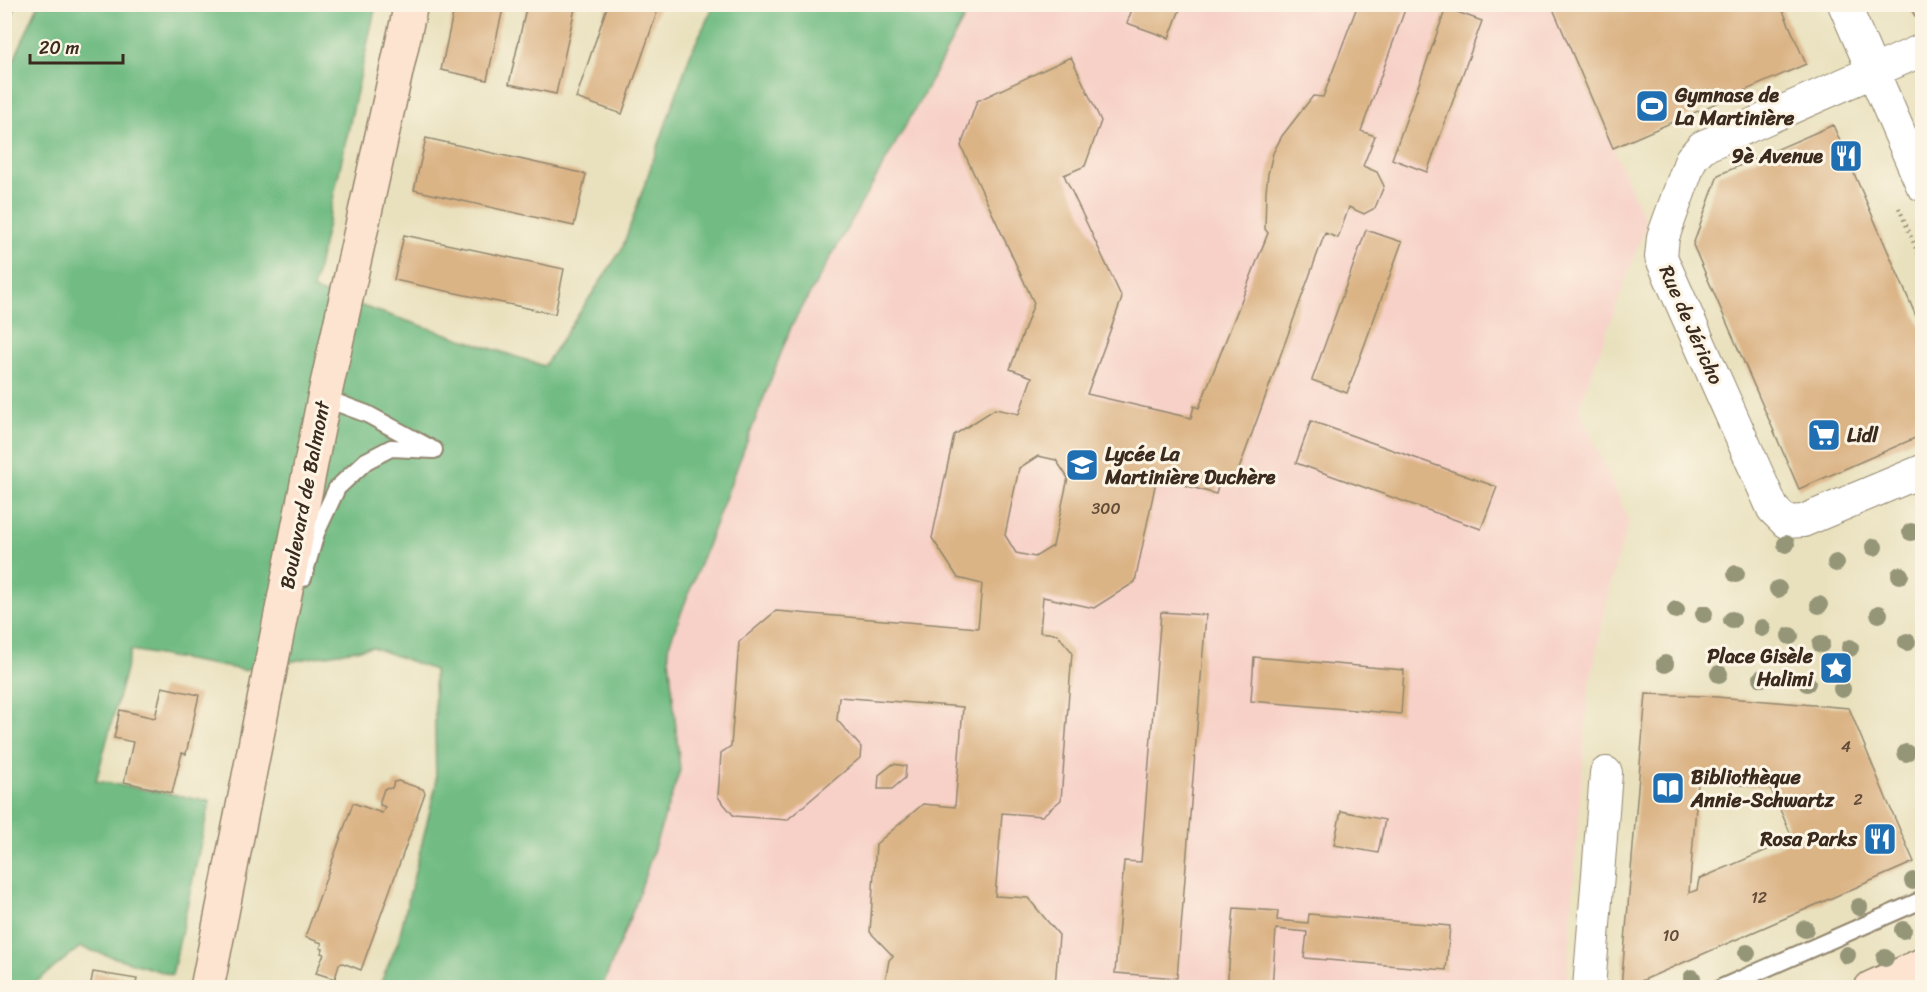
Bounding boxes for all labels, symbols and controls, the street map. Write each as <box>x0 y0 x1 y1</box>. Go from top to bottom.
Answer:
scale bar <box>30 27 123 65</box>
text: 20 m <box>39 32 79 64</box>
place label: Gymnase de La Martinière <box>1674 78 1795 136</box>
sports icon: Gymnase de La Martinière <box>1634 88 1670 124</box>
restaurant icon: 9è Avenue <box>1828 138 1864 174</box>
place label: 9è Avenue <box>1731 139 1823 174</box>
street label: Rue de Jéricho <box>1649 260 1733 390</box>
street label: Boulevard de Balmont <box>270 397 341 592</box>
supermarket icon: Lidl <box>1806 417 1842 453</box>
place label: Lidl <box>1847 418 1879 453</box>
place label: Lycée La Martinière Duchère <box>1104 437 1276 495</box>
school or university icon: Lycée La Martinière Duchère <box>1064 447 1100 483</box>
house number: 300 <box>1091 494 1121 523</box>
place label: Place Gisèle Halimi <box>1707 639 1814 697</box>
place icon: Place Gisèle Halimi <box>1818 650 1854 686</box>
house number: 4 <box>1841 732 1851 761</box>
place label: Bibliothèque Annie-Schwartz <box>1690 760 1836 818</box>
library icon: Bibliothèque Annie-Schwartz <box>1650 770 1686 806</box>
house number: 2 <box>1853 785 1863 814</box>
restaurant icon: Rosa Parks <box>1862 821 1898 857</box>
place label: Rosa Parks <box>1759 822 1858 857</box>
house number: 12 <box>1751 883 1767 912</box>
house number: 10 <box>1663 921 1679 950</box>

